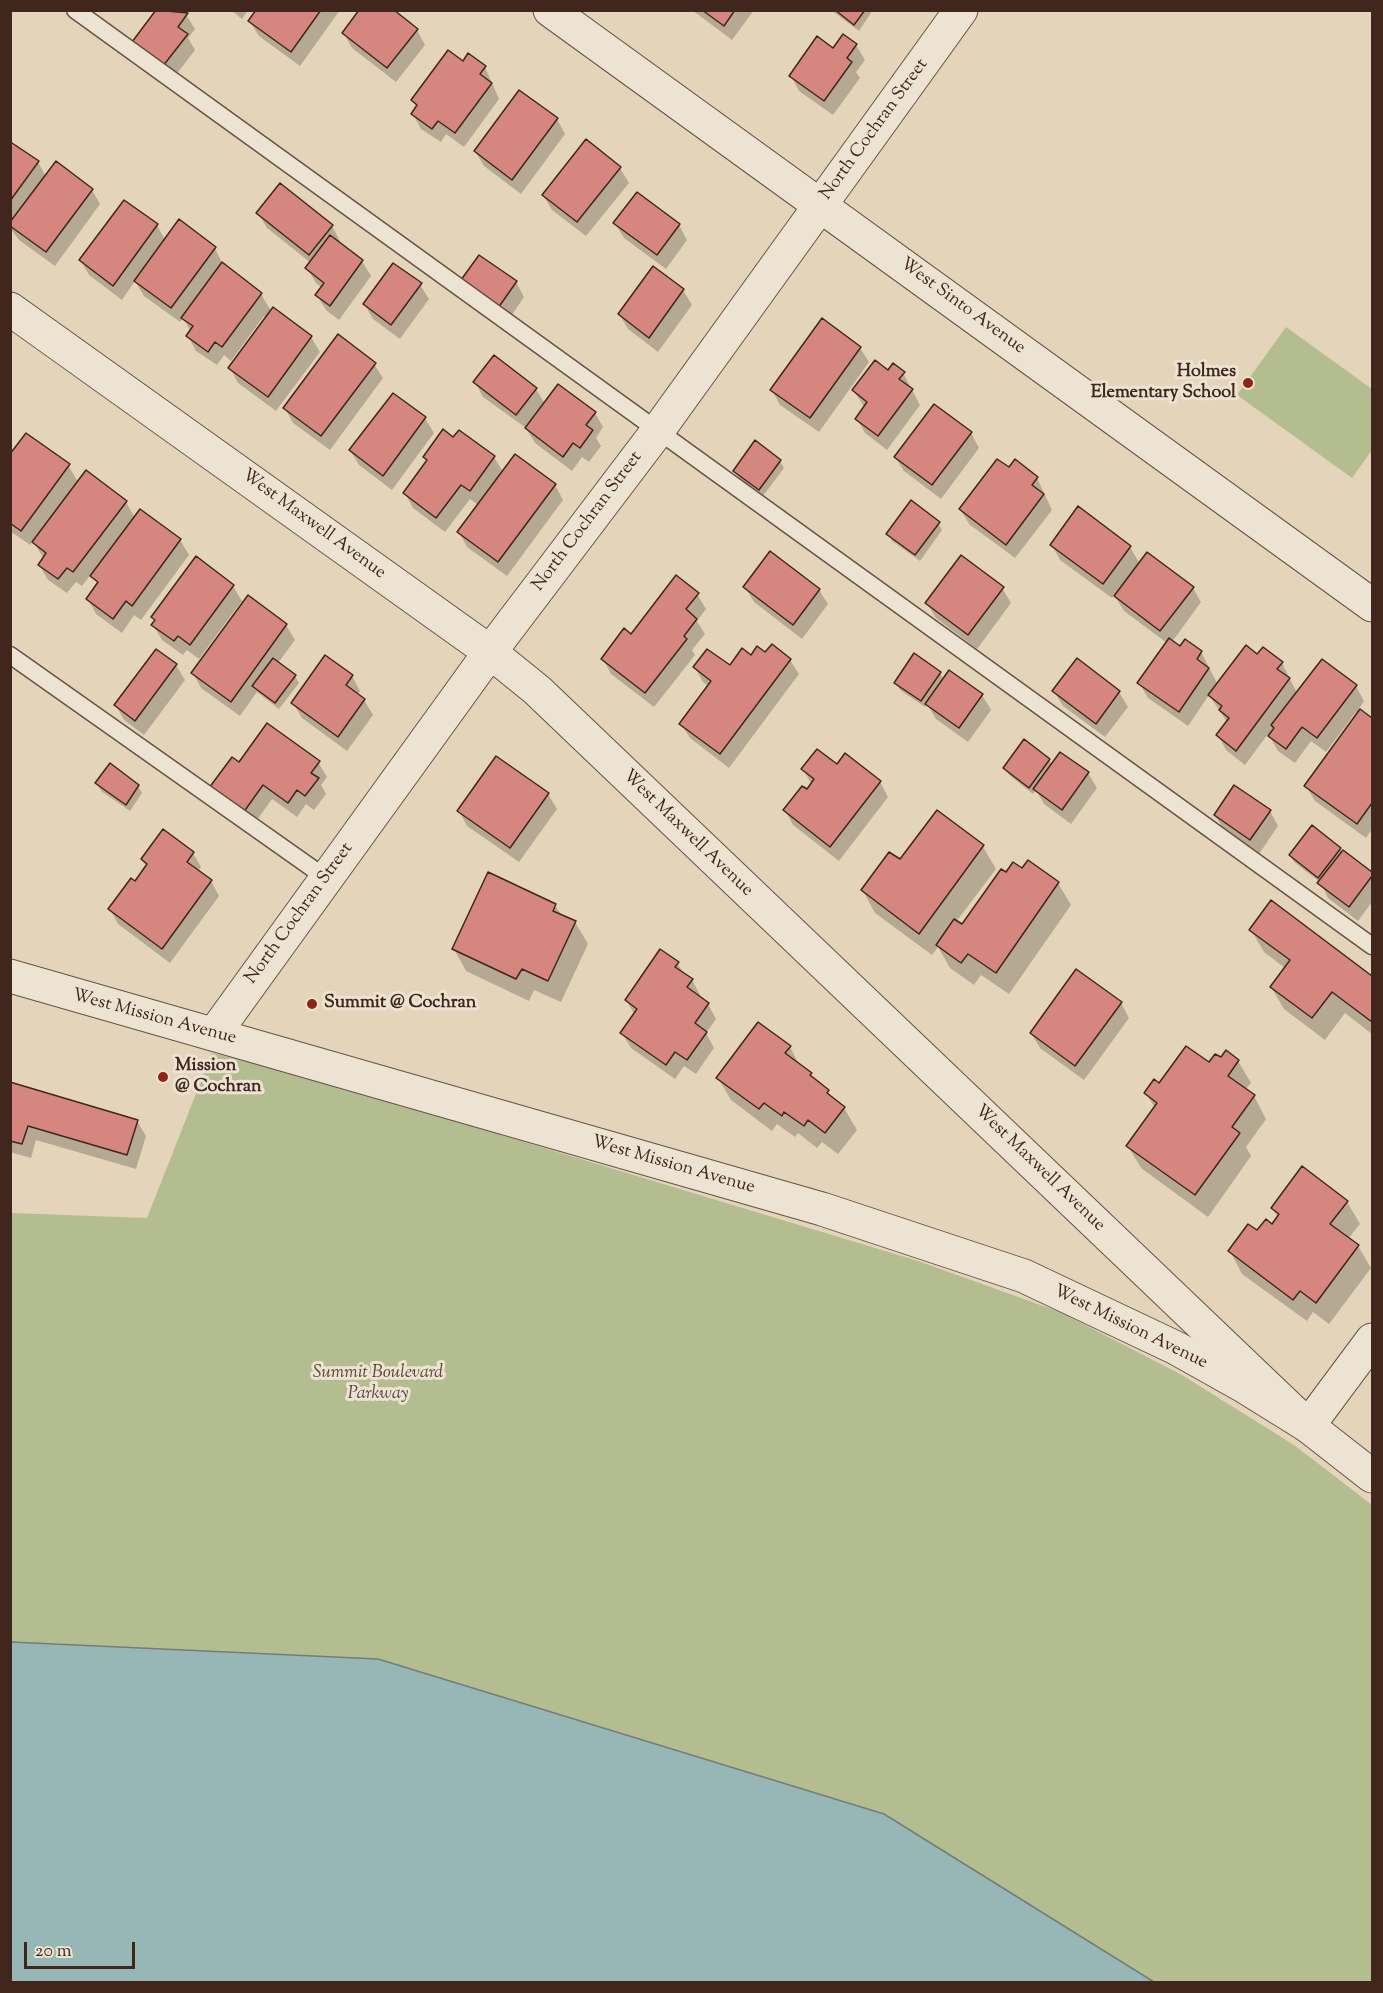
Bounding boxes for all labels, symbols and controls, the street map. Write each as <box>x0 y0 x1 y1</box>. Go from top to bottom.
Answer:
street label: North Cochran Street <box>816 55 934 205</box>
street label: West Sinto Avenue <box>895 254 1029 360</box>
place label: Holmes Elementary School <box>1091 362 1236 404</box>
marker: Holmes Elementary School <box>1241 376 1255 390</box>
street label: North Cochran Street <box>528 448 648 596</box>
street label: West Maxwell Avenue <box>237 465 389 585</box>
street label: West Maxwell Avenue <box>617 766 757 902</box>
street label: North Cochran Street <box>241 839 359 989</box>
street label: West Mission Avenue <box>70 986 238 1050</box>
place label: Summit @ Cochran <box>324 993 476 1015</box>
marker: Summit @ Cochran <box>305 997 319 1011</box>
place label: Mission @ Cochran <box>175 1056 262 1098</box>
marker: Mission @ Cochran <box>156 1070 170 1084</box>
street label: West Maxwell Avenue <box>969 1101 1109 1237</box>
street label: West Mission Avenue <box>589 1132 757 1200</box>
street label: West Mission Avenue <box>1049 1281 1211 1375</box>
park label: Summit Boulevard Parkway <box>313 1363 443 1406</box>
scale bar <box>27 1930 138 1968</box>
text: 20 m <box>35 1939 72 1965</box>

